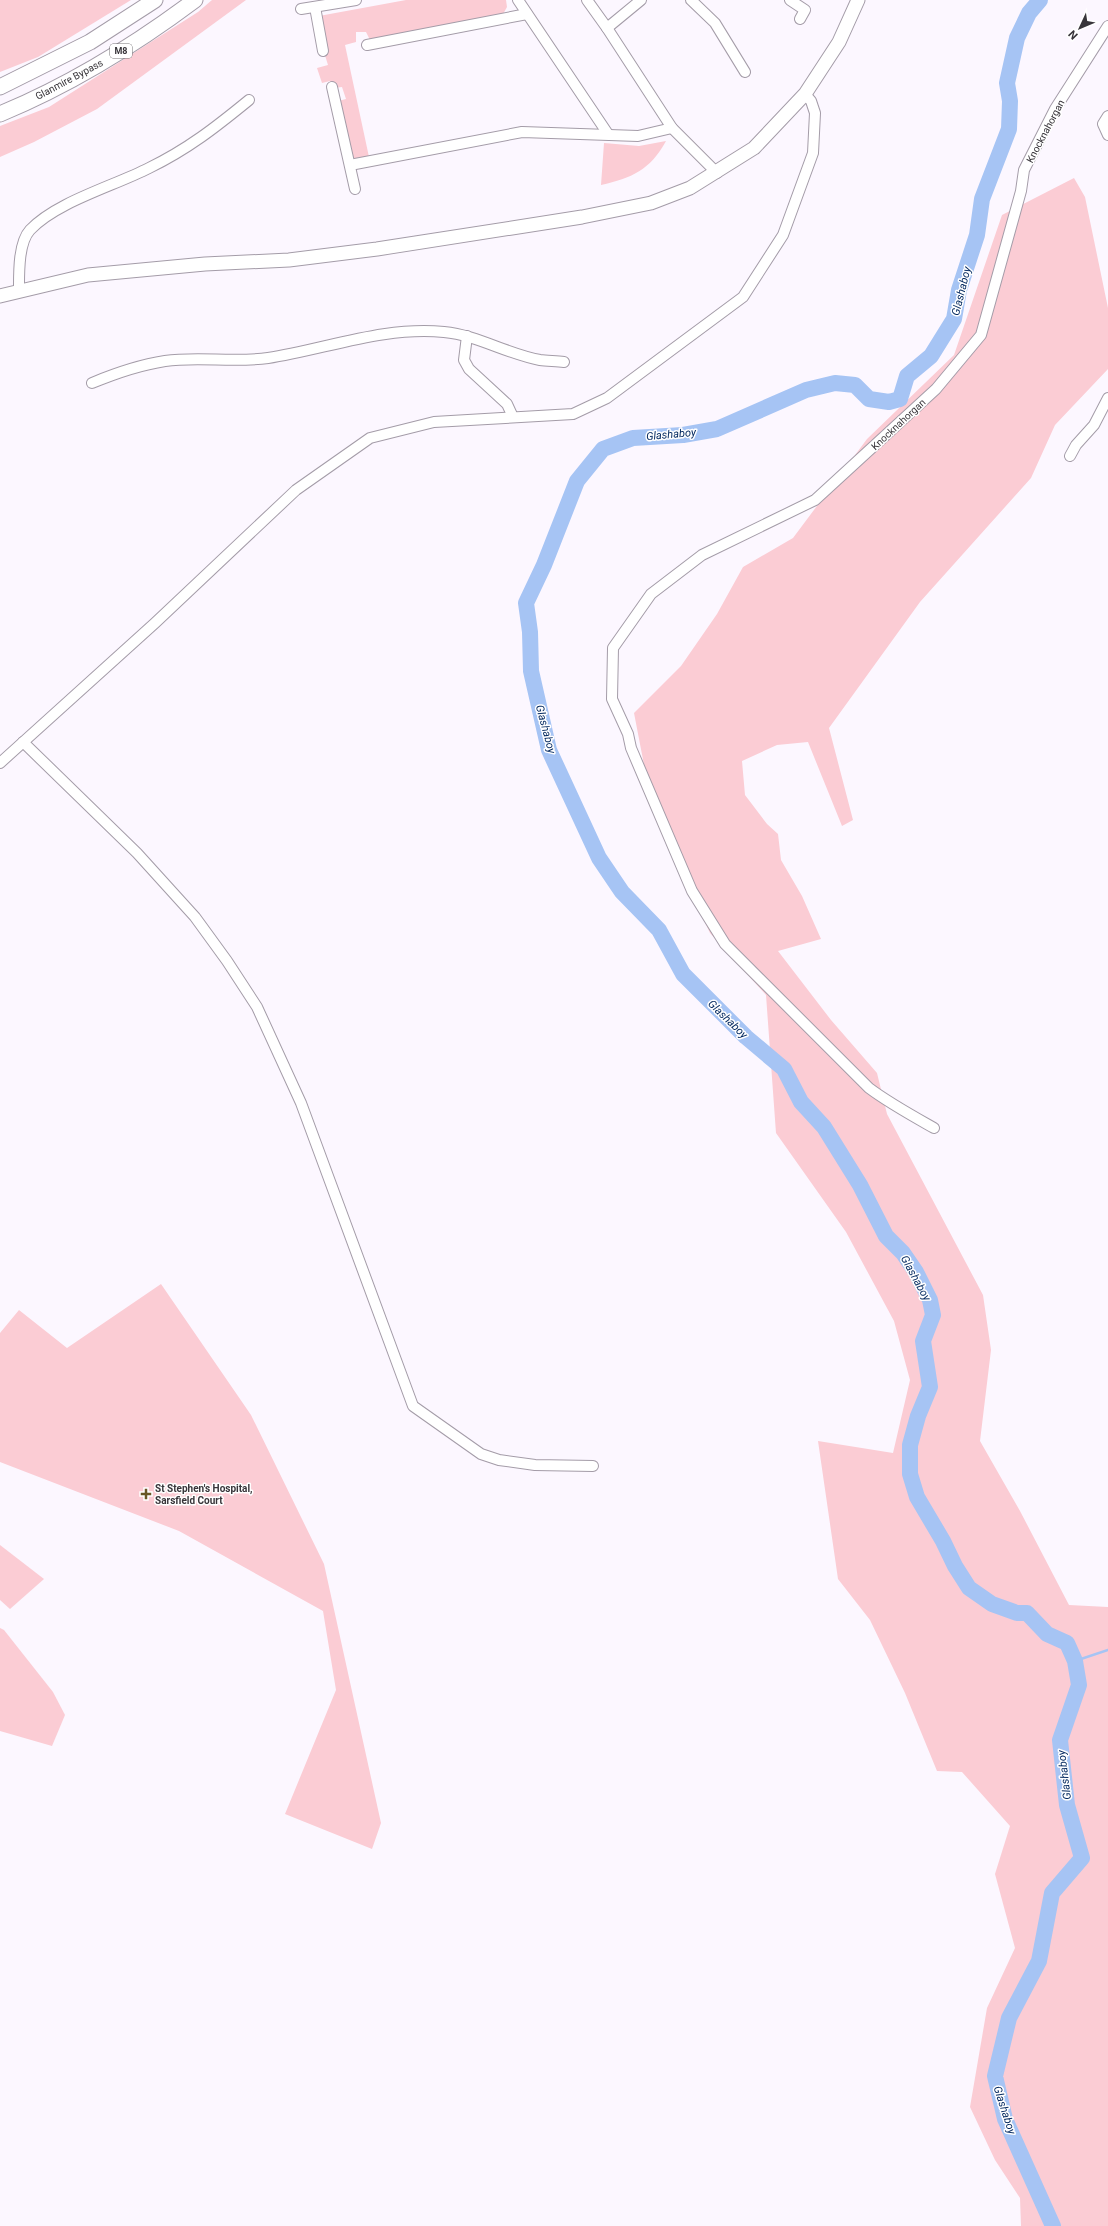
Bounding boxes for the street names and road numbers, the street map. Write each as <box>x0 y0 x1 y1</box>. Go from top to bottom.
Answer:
road number: M8 <box>110 44 132 58</box>
street label: Glanmire Bypass <box>34 57 105 102</box>
street label: Knocknahorgan <box>1024 98 1067 165</box>
street label: Knocknahorgan <box>869 397 928 452</box>

